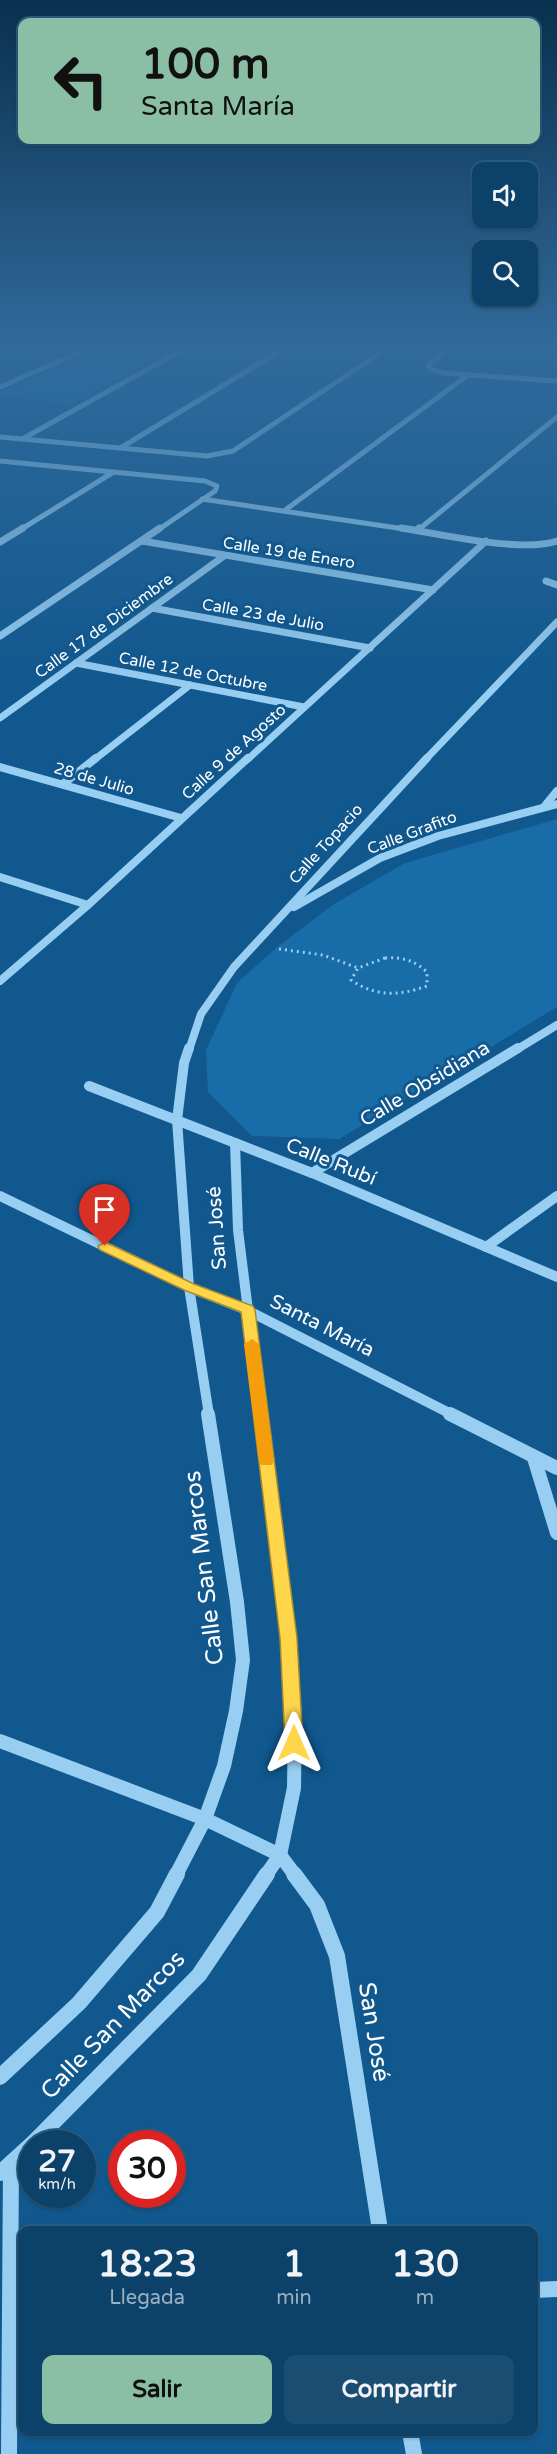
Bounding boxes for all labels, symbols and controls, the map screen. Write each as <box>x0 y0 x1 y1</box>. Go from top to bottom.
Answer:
text: 100 m <box>141 39 270 90</box>
icon: left <box>42 42 120 120</box>
text: Santa María <box>141 90 295 123</box>
map controls <box>472 162 538 306</box>
button: sound <box>472 162 538 228</box>
button: search <box>472 240 538 306</box>
street label: Calle 19 de Enero <box>222 533 356 573</box>
street label: Calle 17 de Diciembre <box>31 569 177 683</box>
street label: Calle 23 de Julio <box>200 594 326 636</box>
street label: Calle 12 de Octubre <box>117 648 269 696</box>
street label: Calle 9 de Agosto <box>178 700 290 804</box>
street label: 28 de Julio <box>52 758 136 800</box>
street label: Calle Topacio <box>285 800 367 888</box>
street label: Calle Grafito <box>364 807 460 859</box>
street label: Calle Obsidiana <box>356 1036 494 1132</box>
street label: Calle Rubí <box>282 1133 380 1191</box>
pin <box>79 1184 130 1246</box>
street label: San José <box>202 1186 232 1270</box>
icon: arrive <box>88 1193 121 1226</box>
street label: Santa María <box>266 1289 378 1363</box>
street label: Calle San Marcos <box>178 1469 230 1667</box>
position arrow <box>262 1711 326 1775</box>
street label: Calle San Marcos <box>35 1945 191 2105</box>
street label: San José <box>352 1980 396 2084</box>
speed limit sign: 30 <box>108 2130 186 2208</box>
text: 27 <box>38 2143 76 2180</box>
text: km/h <box>38 2175 76 2193</box>
text: 18:23 <box>97 2243 197 2286</box>
text: 1 <box>283 2243 305 2286</box>
text: 130 <box>391 2243 459 2286</box>
text: Llegada <box>109 2286 185 2310</box>
text: min <box>276 2286 312 2310</box>
text: m <box>416 2286 434 2310</box>
button: Salir <box>42 2355 272 2424</box>
button: Compartir <box>284 2355 514 2424</box>

